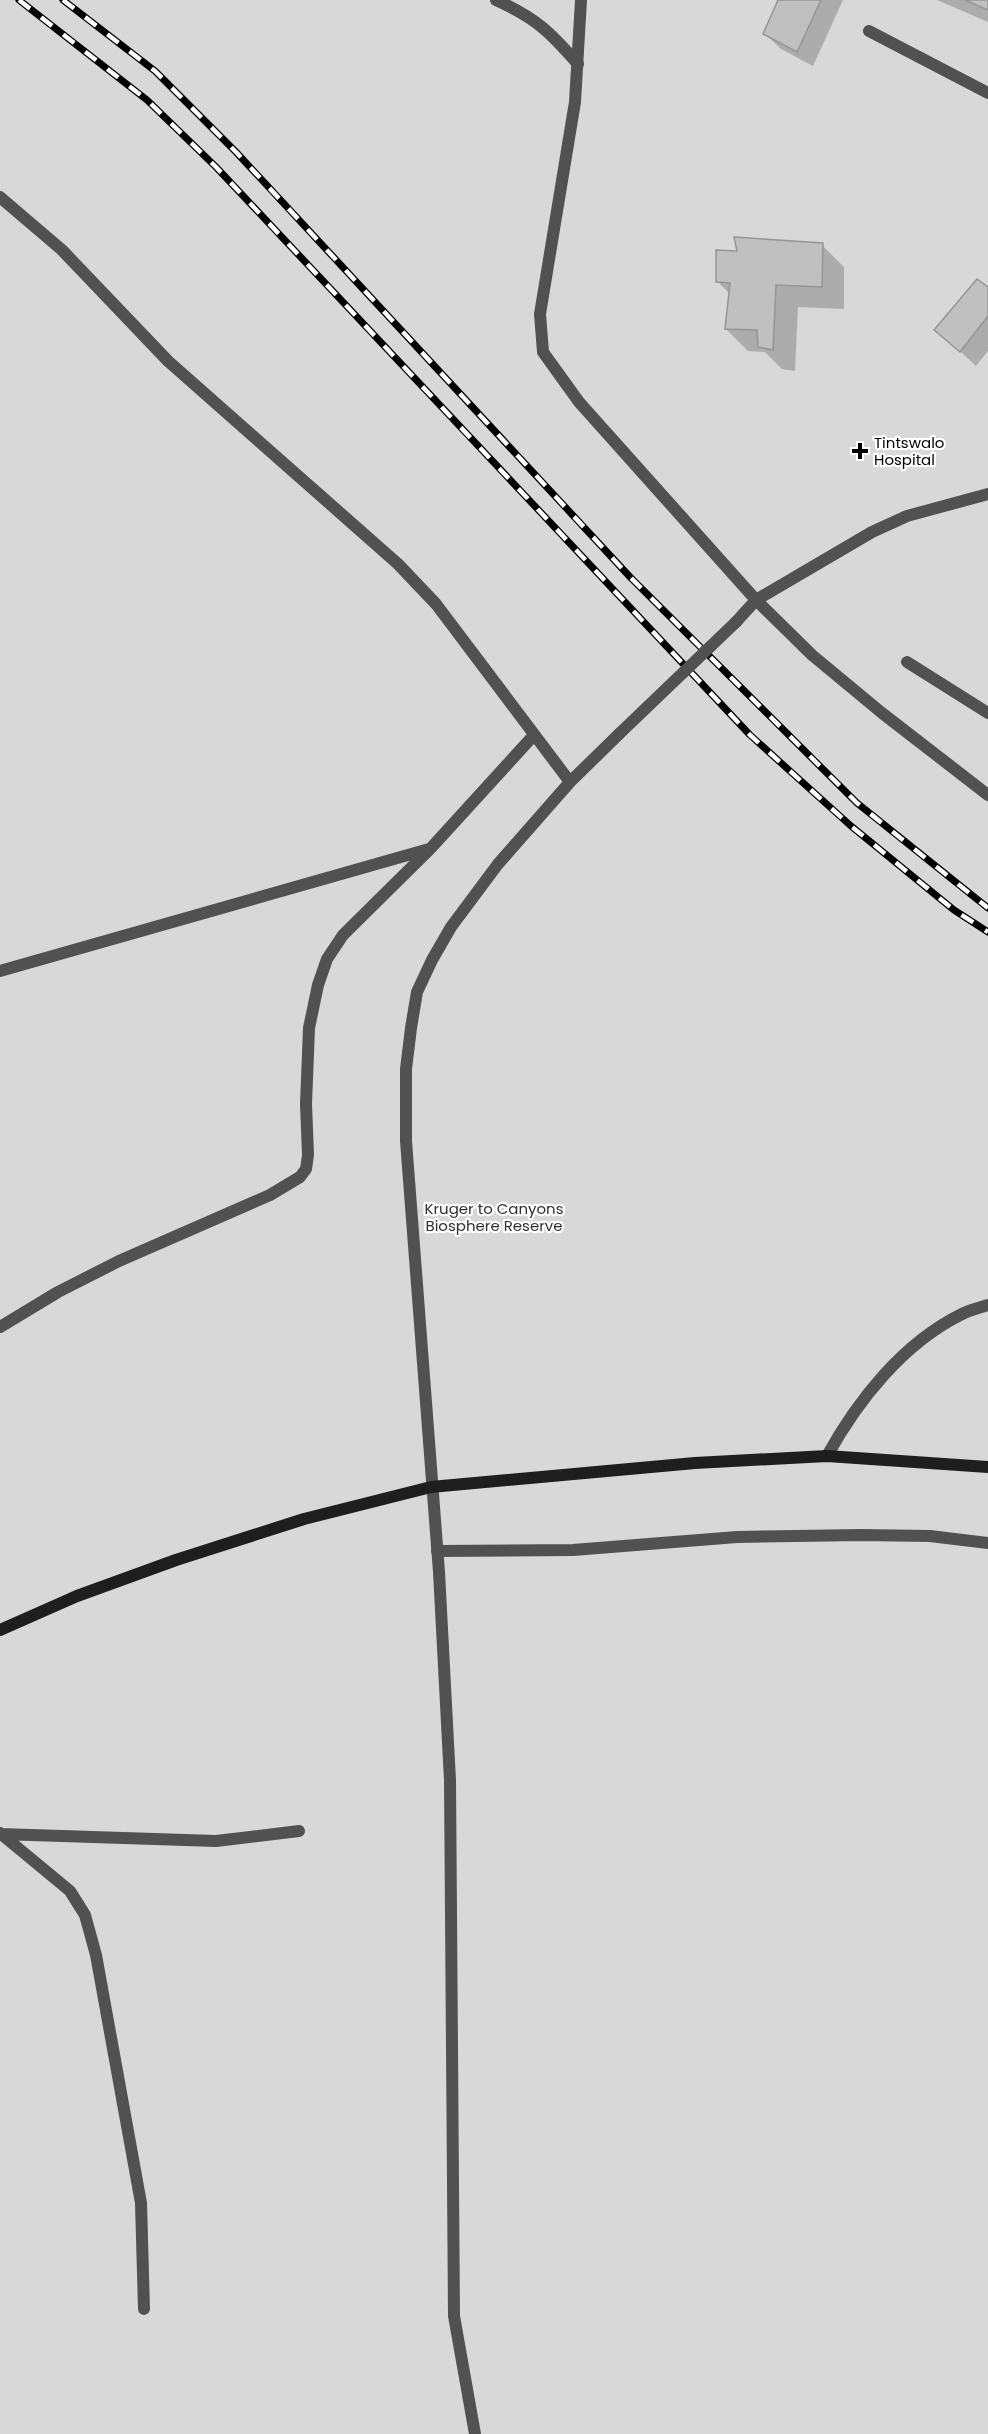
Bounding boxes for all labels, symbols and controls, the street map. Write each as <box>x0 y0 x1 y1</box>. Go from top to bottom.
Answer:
place label: Tintswalo Hospital <box>874 432 944 470</box>
marker: Tintswalo Hospital <box>851 442 869 460</box>
park label: Kruger to Canyons Biosphere Reserve <box>424 1198 564 1236</box>

